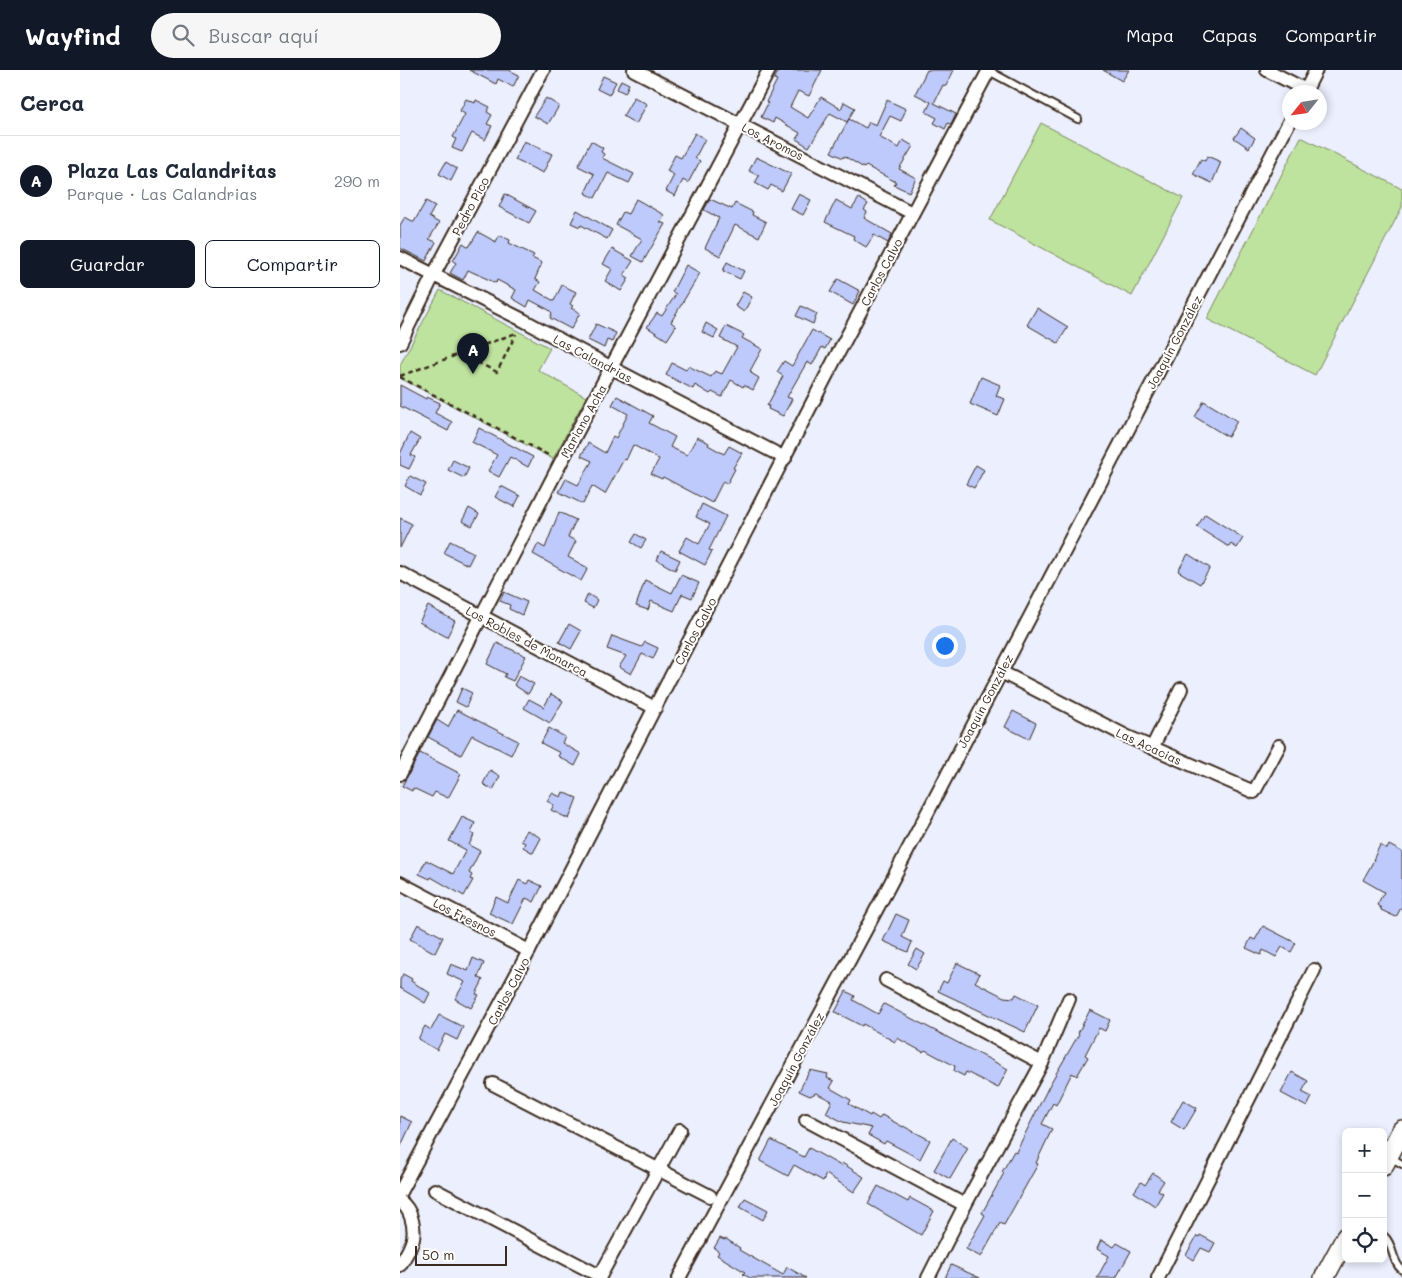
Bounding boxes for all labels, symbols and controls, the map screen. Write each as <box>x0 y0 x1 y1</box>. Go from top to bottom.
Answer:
search box <box>151 13 501 58</box>
text: Wayfind <box>25 20 121 51</box>
icon: search <box>169 21 197 49</box>
text: Buscar aquí <box>209 23 319 48</box>
text: Mapa <box>1126 23 1174 47</box>
text: Capas <box>1202 23 1257 47</box>
text: Compartir <box>1285 23 1377 47</box>
north arrow <box>1282 85 1327 130</box>
text: Cerca <box>20 89 85 116</box>
street label: Los Aromos <box>739 119 807 163</box>
text: Plaza Las Calandritas <box>67 158 277 183</box>
text: A <box>30 170 42 191</box>
text: 290 m <box>334 170 380 191</box>
street label: Pedro Pico <box>448 174 492 238</box>
text: Parque · Las Calandrias <box>67 183 257 204</box>
street label: Carlos Calvo <box>856 235 906 309</box>
button: Guardar <box>20 240 195 288</box>
button: Compartir <box>205 240 380 288</box>
street label: Joaquín González <box>1143 292 1206 391</box>
street label: Las Calandrias <box>551 330 635 386</box>
pin: A <box>457 333 489 374</box>
street label: Mariano Acha <box>556 382 610 460</box>
street label: Carlos Calvo <box>670 594 720 668</box>
street label: Los Robles de Monarca <box>463 602 591 680</box>
your location <box>932 633 958 659</box>
street label: Joaquín González <box>954 651 1017 750</box>
street label: Las Acacias <box>1114 724 1184 768</box>
street label: Los Fresnos <box>431 894 499 940</box>
street label: Carlos Calvo <box>483 954 533 1028</box>
street label: Joaquín González <box>765 1009 828 1108</box>
map controls <box>1342 1128 1387 1263</box>
button: + <box>1342 1128 1387 1173</box>
button: − <box>1342 1173 1387 1218</box>
button: locate <box>1342 1218 1387 1263</box>
scale bar <box>415 1243 508 1266</box>
text: 50 m <box>422 1245 454 1264</box>

